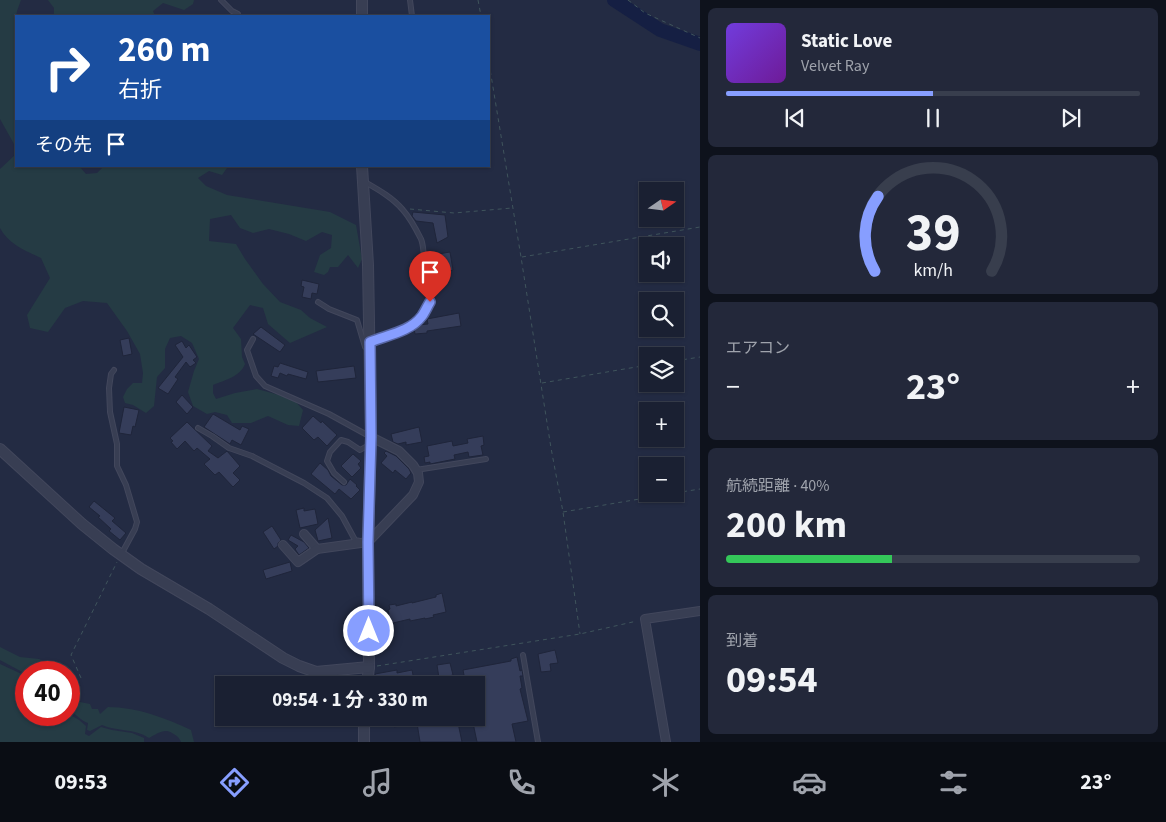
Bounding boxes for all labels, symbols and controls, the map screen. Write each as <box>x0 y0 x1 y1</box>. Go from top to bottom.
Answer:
text: 260 m <box>118 25 210 75</box>
text: Static Love <box>801 28 892 55</box>
icon: right <box>35 35 100 100</box>
text: Velvet Ray <box>801 55 869 77</box>
text: 右折 <box>118 74 162 106</box>
icon: previous <box>781 104 809 132</box>
icon: pause <box>919 104 947 132</box>
icon: next <box>1057 104 1085 132</box>
icon: arrive <box>102 130 130 158</box>
text: その先 <box>35 132 92 159</box>
north arrow <box>639 182 684 228</box>
map controls <box>639 182 684 502</box>
text: 39 <box>906 197 960 271</box>
button: sound <box>639 237 684 282</box>
pin <box>409 251 451 302</box>
icon: arrive <box>416 258 444 286</box>
text: km/h <box>913 258 953 283</box>
button: search <box>639 292 684 337</box>
text: エアコン <box>726 337 790 359</box>
button: layers <box>639 347 684 392</box>
text: 23° <box>906 360 960 414</box>
text: − <box>726 367 740 407</box>
text: + <box>1126 367 1140 407</box>
button: + <box>639 402 684 447</box>
button: − <box>639 457 684 502</box>
text: 航続距離 · 40% <box>726 475 829 497</box>
text: 200 km <box>726 498 847 552</box>
position arrow <box>342 604 394 656</box>
text: 到着 <box>726 630 758 652</box>
text: 09:54 <box>726 653 818 707</box>
speed limit sign: 40 <box>15 661 80 726</box>
text: 09:54 · 1 分 · 330 m <box>272 687 428 714</box>
icon: directions <box>217 765 252 800</box>
icon: music <box>360 765 395 800</box>
icon: phone <box>504 765 539 800</box>
icon: climate <box>648 765 683 800</box>
icon: car <box>792 765 827 800</box>
icon: filters <box>936 765 971 800</box>
text: 09:53 <box>54 766 108 798</box>
text: 23° <box>1080 766 1111 798</box>

